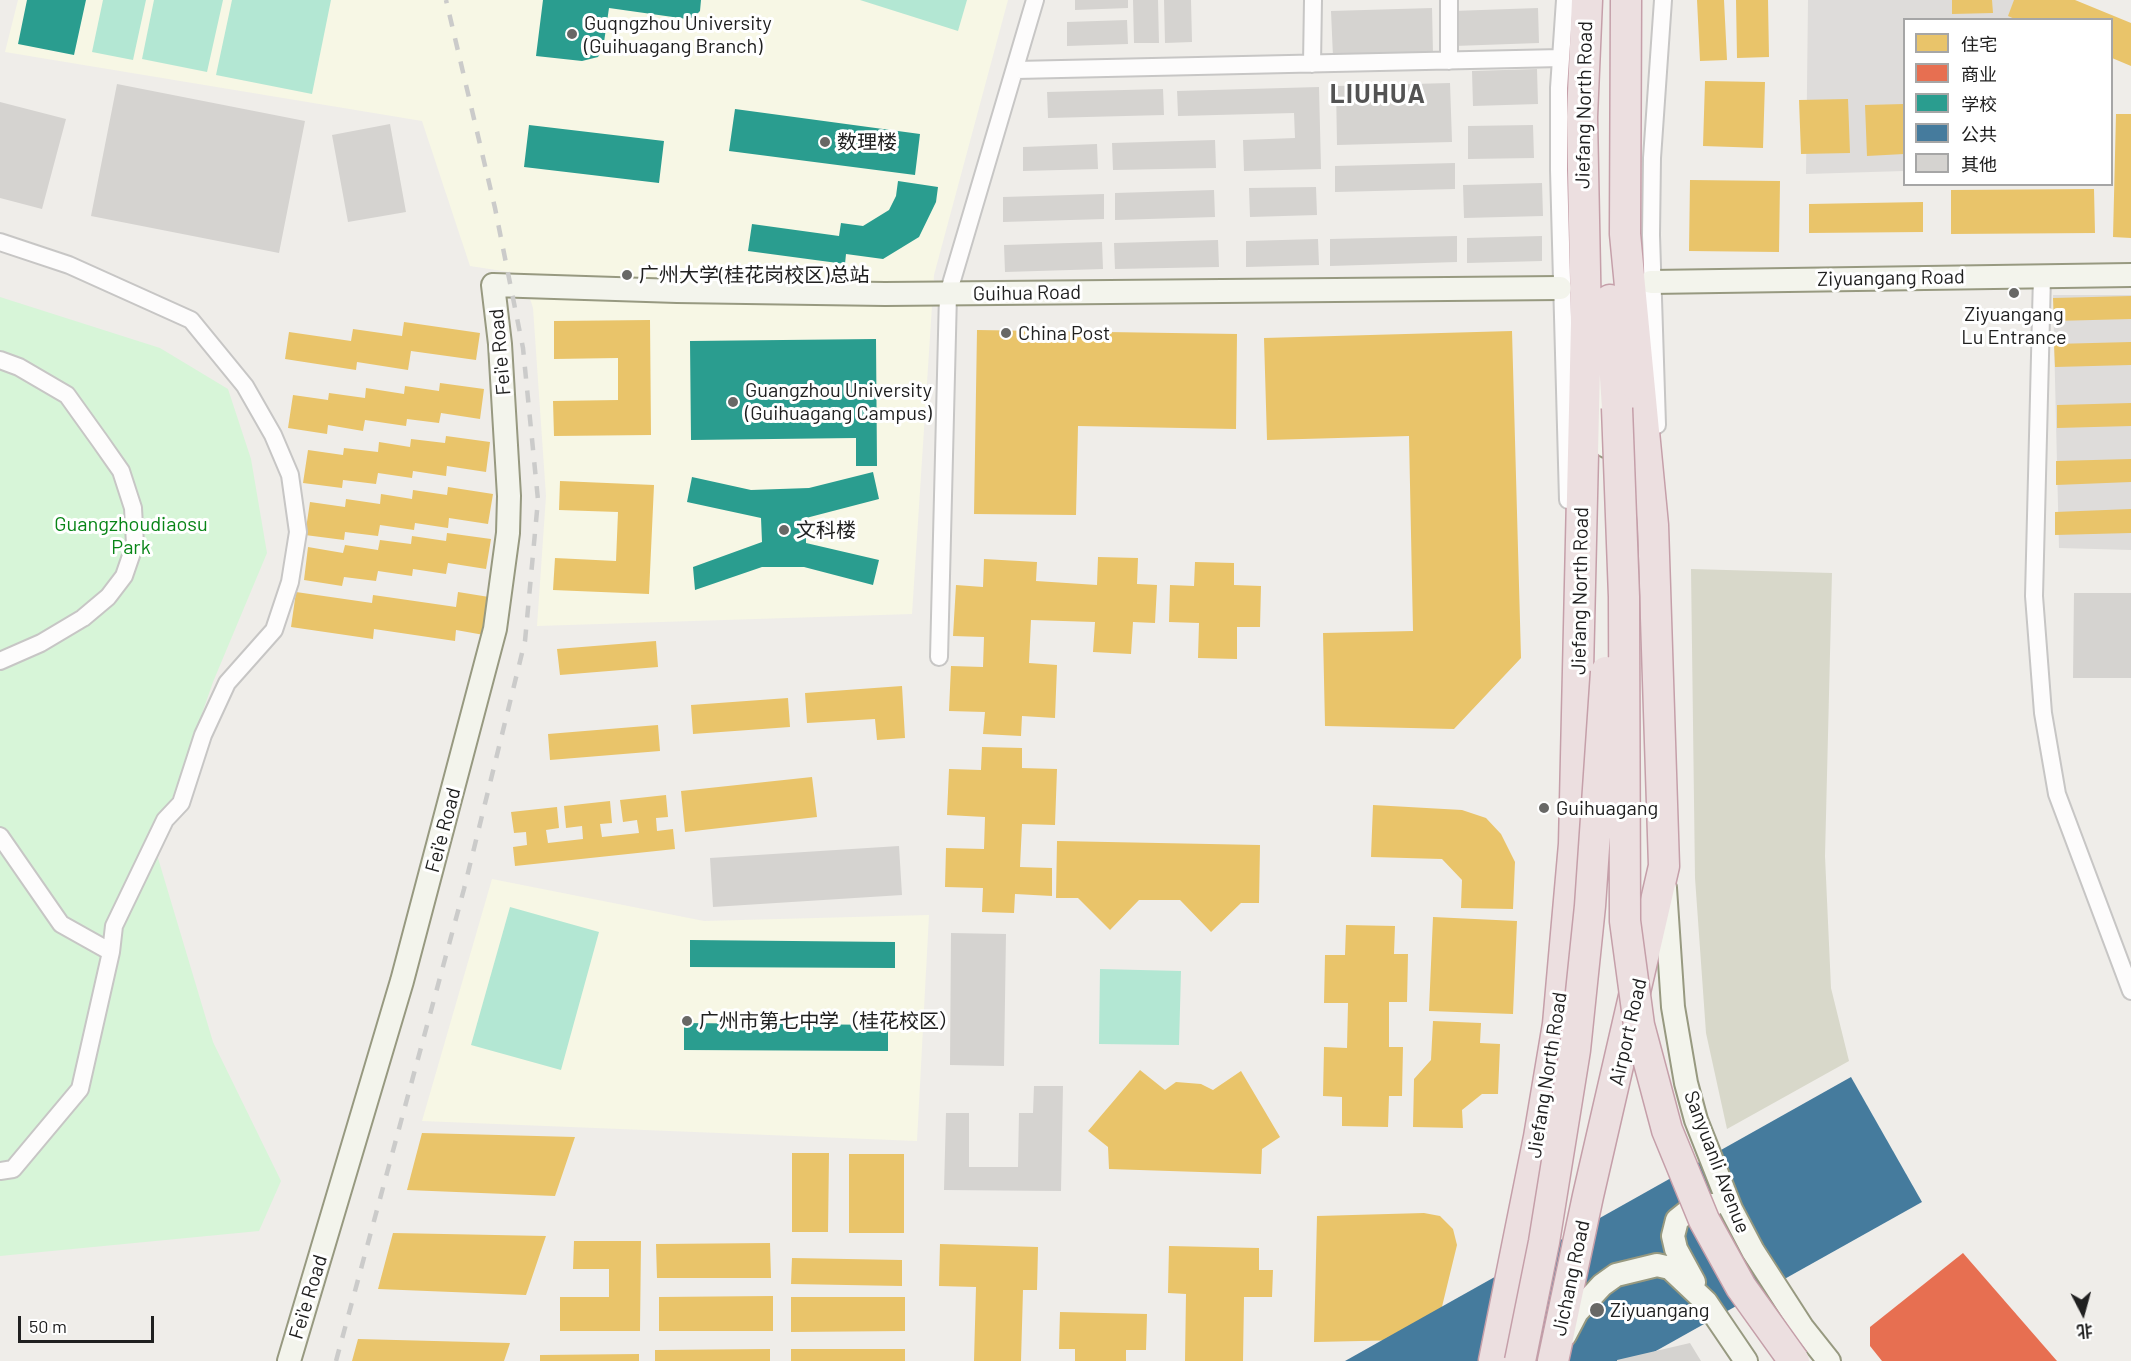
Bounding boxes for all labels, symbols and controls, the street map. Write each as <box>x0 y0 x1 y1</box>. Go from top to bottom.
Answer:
place label: Guqngzhou University (Guihuagang Branch) <box>584 11 772 58</box>
legend <box>1903 18 2113 186</box>
street label: Jiefang North Road <box>1571 21 1597 189</box>
marker: Guqngzhou University (Guihuagang Branch) <box>565 27 579 41</box>
text: 住宅 <box>1961 33 1997 55</box>
text: 商业 <box>1961 63 1997 85</box>
district label: LIUHUA <box>1330 78 1426 110</box>
text: 学校 <box>1961 93 1997 115</box>
text: 公共 <box>1961 123 1997 145</box>
place label: 数理楼 <box>837 130 897 154</box>
marker: 数理楼 <box>818 135 832 149</box>
text: 其他 <box>1961 153 1997 175</box>
place label: 广州大学(桂花岗校区)总站 <box>639 263 869 287</box>
street label: Ziyuangang Road <box>1817 265 1965 291</box>
marker: 广州大学(桂花岗校区)总站 <box>620 268 634 282</box>
street label: Guihua Road <box>973 280 1081 306</box>
marker: Ziyuangang Lu Entrance <box>2007 286 2021 300</box>
place label: Ziyuangang Lu Entrance <box>1961 302 2067 349</box>
street label: Fei'e Road <box>484 308 516 396</box>
place label: China Post <box>1018 321 1110 345</box>
marker: China Post <box>999 326 1013 340</box>
place label: Guangzhou University (Guihuagang Campus) <box>745 378 932 425</box>
marker: Guangzhou University (Guihuagang Campus) <box>726 395 740 409</box>
street label: Jiefang North Road <box>1567 507 1593 675</box>
park label: Guangzhoudiaosu Park <box>54 512 208 559</box>
place label: 文科楼 <box>796 518 856 542</box>
marker: 文科楼 <box>777 523 791 537</box>
street label: Fei'e Road <box>420 785 466 875</box>
place label: Guihuagang <box>1556 796 1658 820</box>
marker: Guihuagang <box>1537 801 1551 815</box>
street label: Airport Road <box>1604 976 1652 1088</box>
street label: Jiefang North Road <box>1522 990 1572 1160</box>
place label: 广州市第七中学（桂花校区） <box>699 1009 959 1033</box>
marker: 广州市第七中学（桂花校区） <box>680 1014 694 1028</box>
street label: Sanyuanli Avenue <box>1679 1087 1755 1237</box>
street label: Jichang Road <box>1547 1218 1595 1338</box>
street label: Fei'e Road <box>284 1252 332 1342</box>
north arrow <box>2053 1283 2113 1343</box>
place label: Ziyuangang <box>1610 1298 1709 1322</box>
marker: Ziyuangang <box>1588 1301 1606 1319</box>
scale bar <box>21 1304 158 1342</box>
text: 50 m <box>29 1315 67 1337</box>
text: 北 <box>2076 1321 2094 1342</box>

